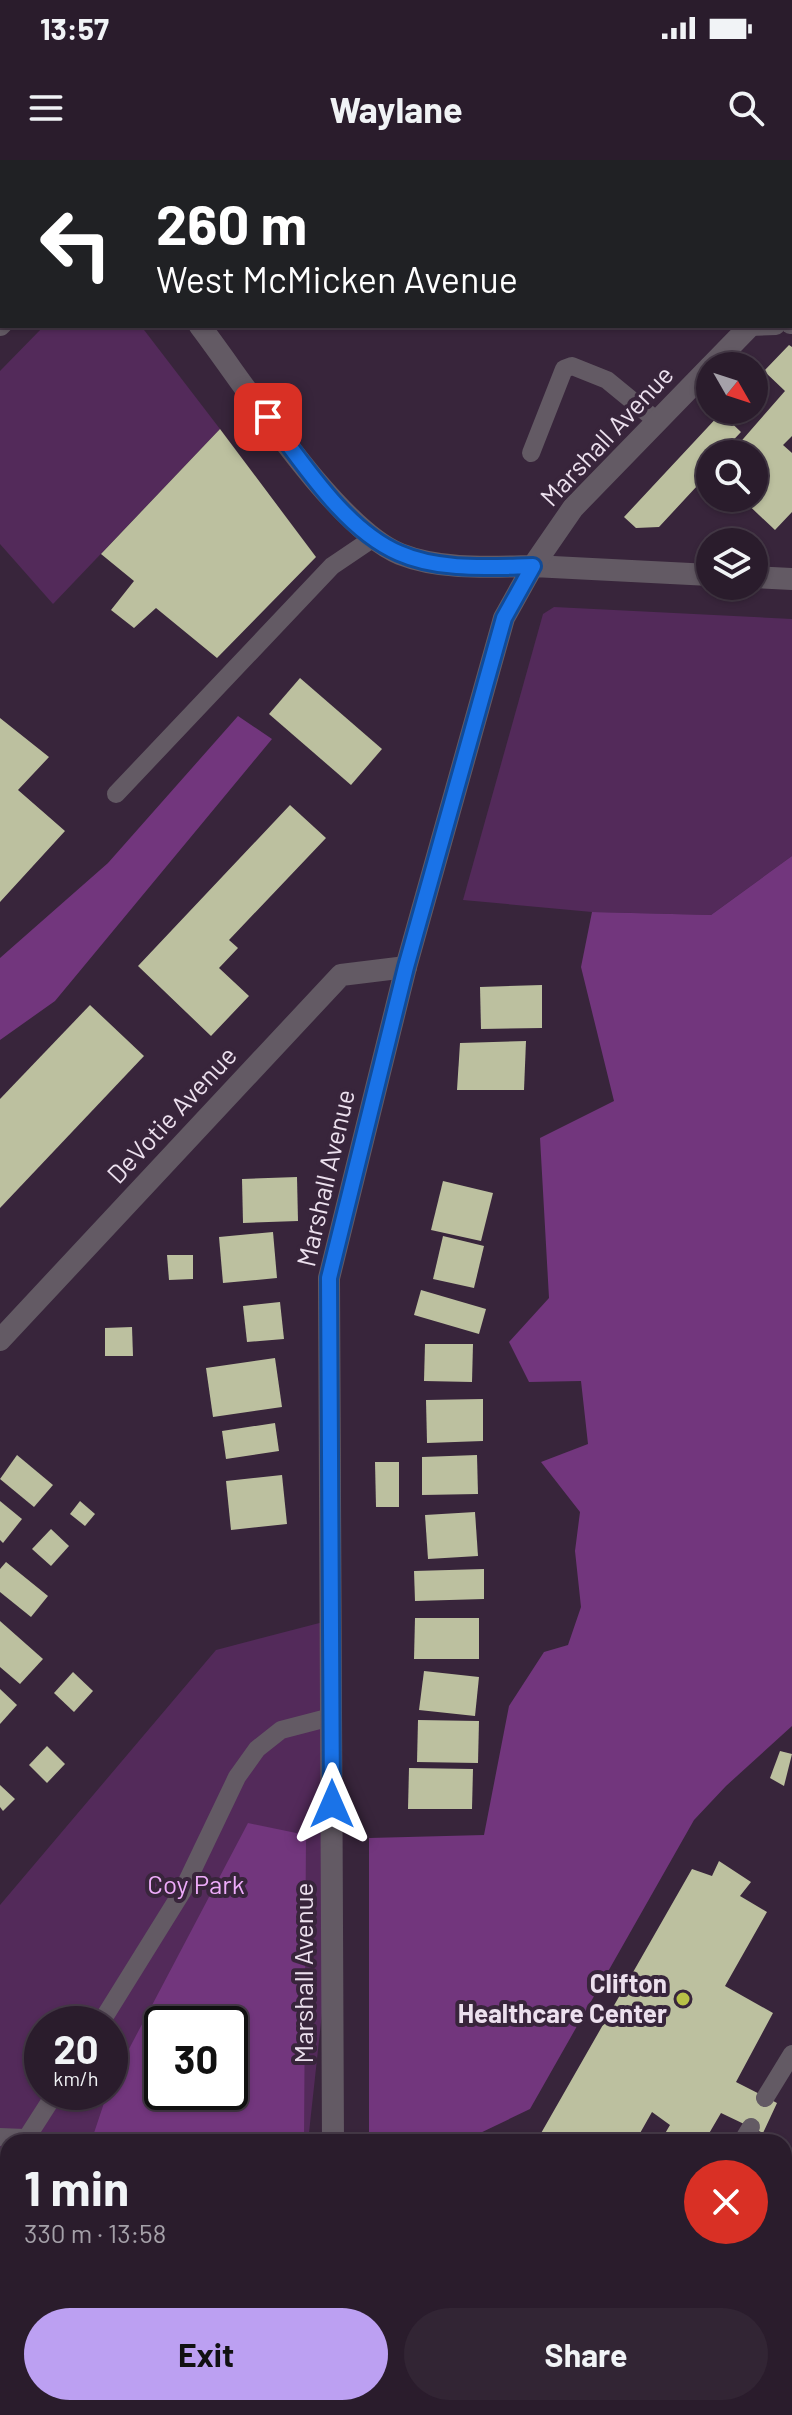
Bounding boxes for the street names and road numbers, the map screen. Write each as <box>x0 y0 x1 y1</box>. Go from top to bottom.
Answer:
street label: Marshall Avenue <box>533 358 679 512</box>
street label: DeVotie Avenue <box>100 1039 242 1189</box>
street label: Marshall Avenue <box>289 1086 360 1269</box>
street label: Marshall Avenue <box>287 1883 318 2063</box>

